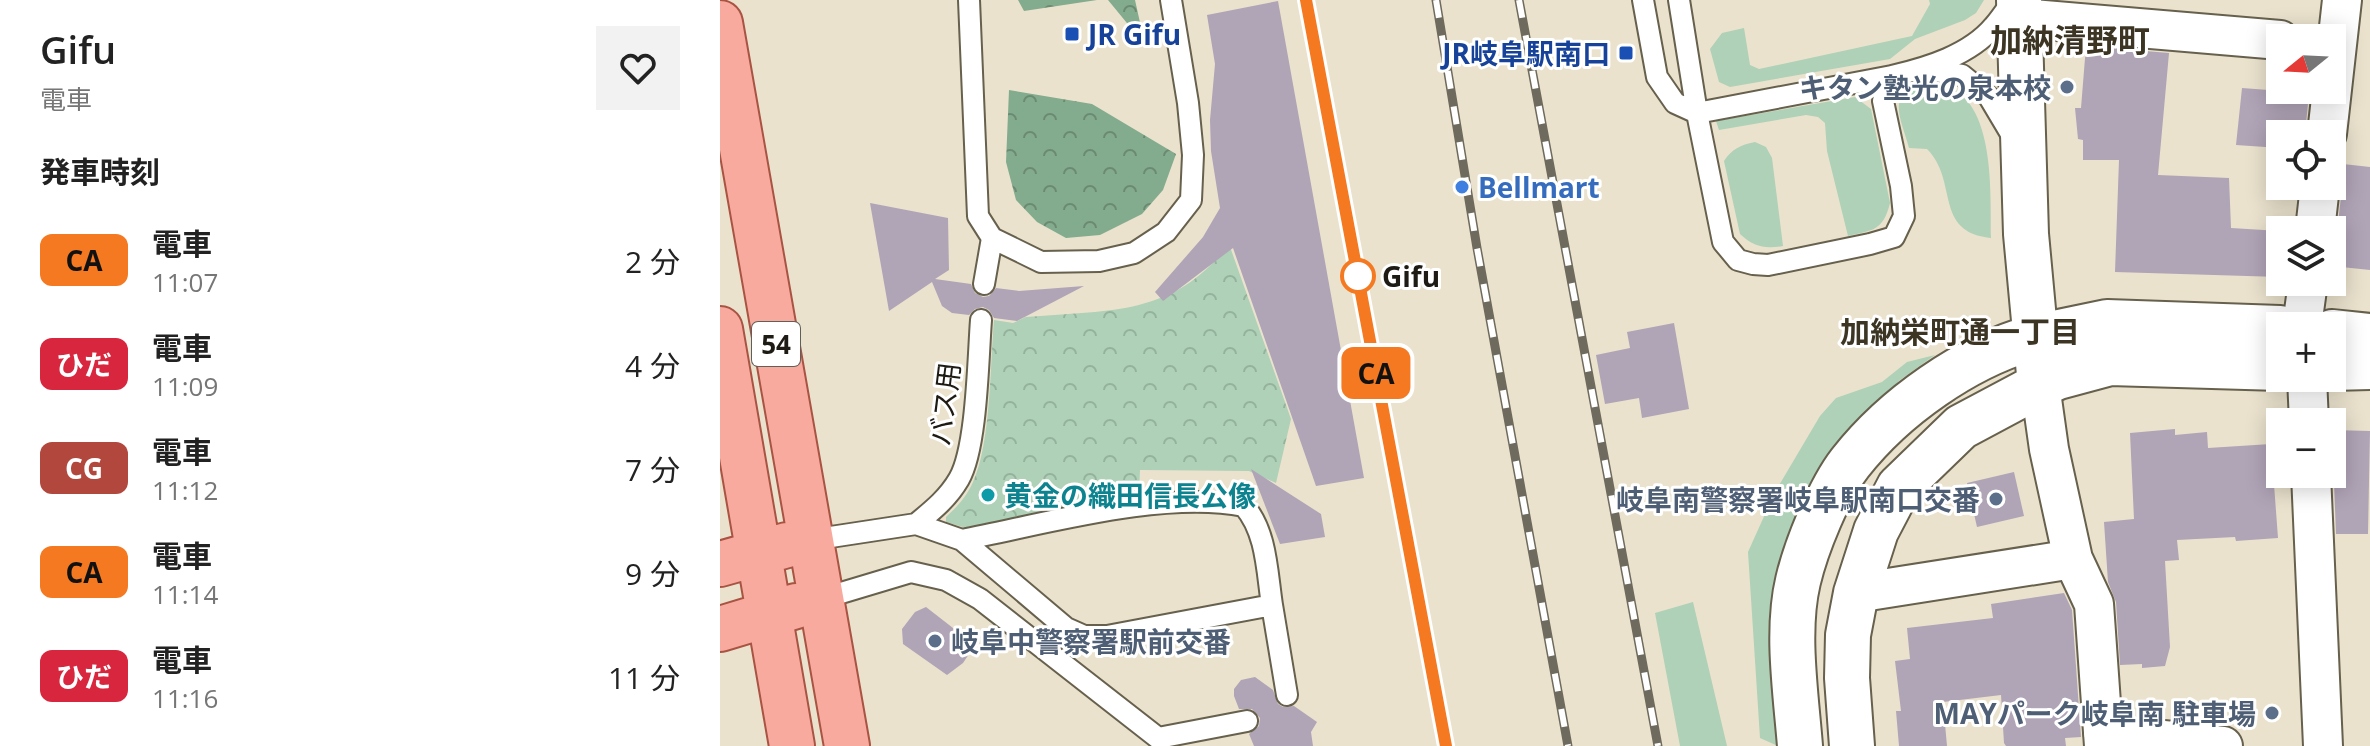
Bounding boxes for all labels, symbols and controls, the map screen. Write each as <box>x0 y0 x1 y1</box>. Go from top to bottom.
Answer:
place label: JR Gifu <box>1085 15 1181 53</box>
district label: 加納清野町 <box>1990 18 2150 61</box>
text: Gifu <box>40 23 116 75</box>
north arrow <box>2266 24 2346 104</box>
map controls <box>2266 24 2346 488</box>
marker: JR Gifu <box>1063 25 1081 43</box>
button: heart <box>596 26 680 110</box>
place label: JR岐阜駅南口 <box>1439 34 1610 72</box>
marker: JR岐阜駅南口 <box>1617 44 1635 62</box>
place label: キタン塾光の泉本校 <box>1799 68 2051 106</box>
marker: キタン塾光の泉本校 <box>2058 78 2076 96</box>
text: 電車 <box>40 81 92 117</box>
button: locate <box>2266 120 2346 200</box>
text: 発車時刻 <box>40 151 160 192</box>
place label: Bellmart <box>1478 168 1600 206</box>
marker: Bellmart <box>1453 178 1471 196</box>
button: layers <box>2266 216 2346 296</box>
text: 電車 <box>152 223 212 264</box>
text: CA <box>65 241 103 279</box>
text: 2 分 <box>625 241 680 282</box>
place label: Gifu <box>1382 257 1440 295</box>
marker: Gifu <box>1341 259 1375 293</box>
text: 11:07 <box>152 264 218 300</box>
district label: 加納栄町通一丁目 <box>1840 311 2080 352</box>
button: + <box>2266 312 2346 392</box>
road number: 54 <box>752 322 800 366</box>
text: 電車 <box>152 327 212 368</box>
text: ひだ <box>56 345 112 383</box>
text: 4 分 <box>625 345 680 386</box>
line badge: CA <box>1340 347 1412 399</box>
text: CA <box>1357 354 1395 392</box>
street label: バス用 <box>920 360 968 448</box>
text: 11:09 <box>152 368 218 404</box>
button: − <box>2266 408 2346 488</box>
text: 電車 <box>152 431 212 472</box>
text: CG <box>65 449 103 487</box>
text: 7 分 <box>625 449 680 490</box>
text: 11:12 <box>152 472 218 508</box>
place label: 黄金の織田信長公像 <box>1004 476 1256 514</box>
place label: 岐阜南警察署岐阜駅南口交番 <box>1616 480 1980 518</box>
marker: 黄金の織田信長公像 <box>979 486 997 504</box>
marker: 岐阜南警察署岐阜駅南口交番 <box>1987 490 2005 508</box>
text: 電車 <box>152 535 212 576</box>
text: CA <box>65 553 103 591</box>
text: 9 分 <box>625 553 680 594</box>
text: 11:14 <box>152 576 218 612</box>
place label: 岐阜中警察署駅前交番 <box>951 622 1231 660</box>
marker: 岐阜中警察署駅前交番 <box>926 632 944 650</box>
text: 電車 <box>152 639 212 680</box>
text: ひだ <box>56 657 112 695</box>
text: 11 分 <box>608 657 680 698</box>
text: 11:16 <box>152 680 218 716</box>
place label: MAYパーク岐阜南 駐車場 <box>1934 694 2256 732</box>
marker: MAYパーク岐阜南 駐車場 <box>2263 704 2281 722</box>

